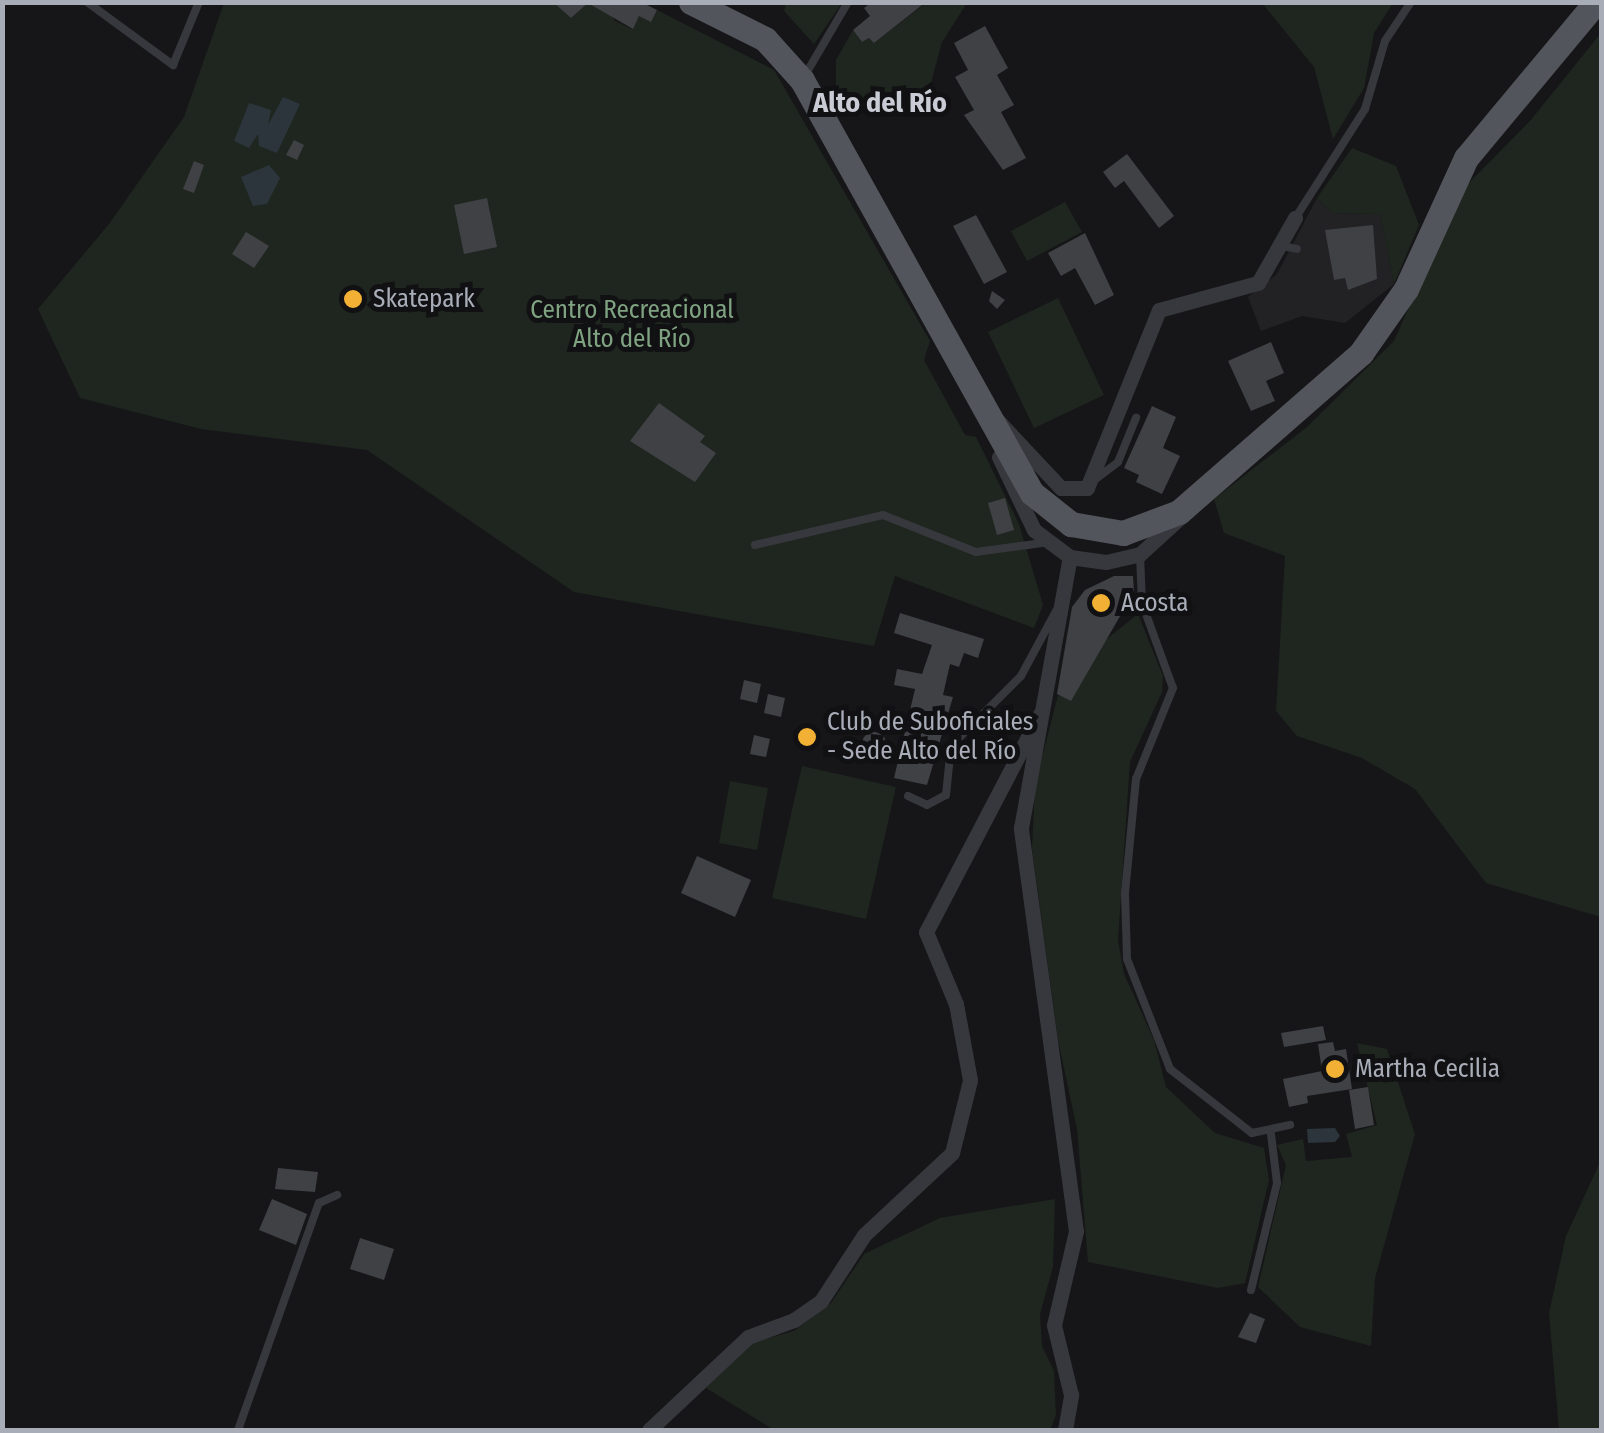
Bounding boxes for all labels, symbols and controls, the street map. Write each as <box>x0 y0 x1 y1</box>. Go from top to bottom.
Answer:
district label: Alto del Río <box>813 86 947 120</box>
place label: Skatepark <box>373 284 475 314</box>
marker: Skatepark <box>342 288 364 310</box>
park label: Centro Recreacional Alto del Río <box>530 296 734 355</box>
place label: Acosta <box>1121 588 1188 618</box>
marker: Acosta <box>1090 592 1112 614</box>
place label: Club de Suboficiales - Sede Alto del Río <box>827 708 1033 767</box>
marker: Club de Suboficiales - Sede Alto del Río <box>796 726 818 748</box>
place label: Martha Cecilia <box>1355 1054 1500 1084</box>
marker: Martha Cecilia <box>1324 1058 1346 1080</box>

